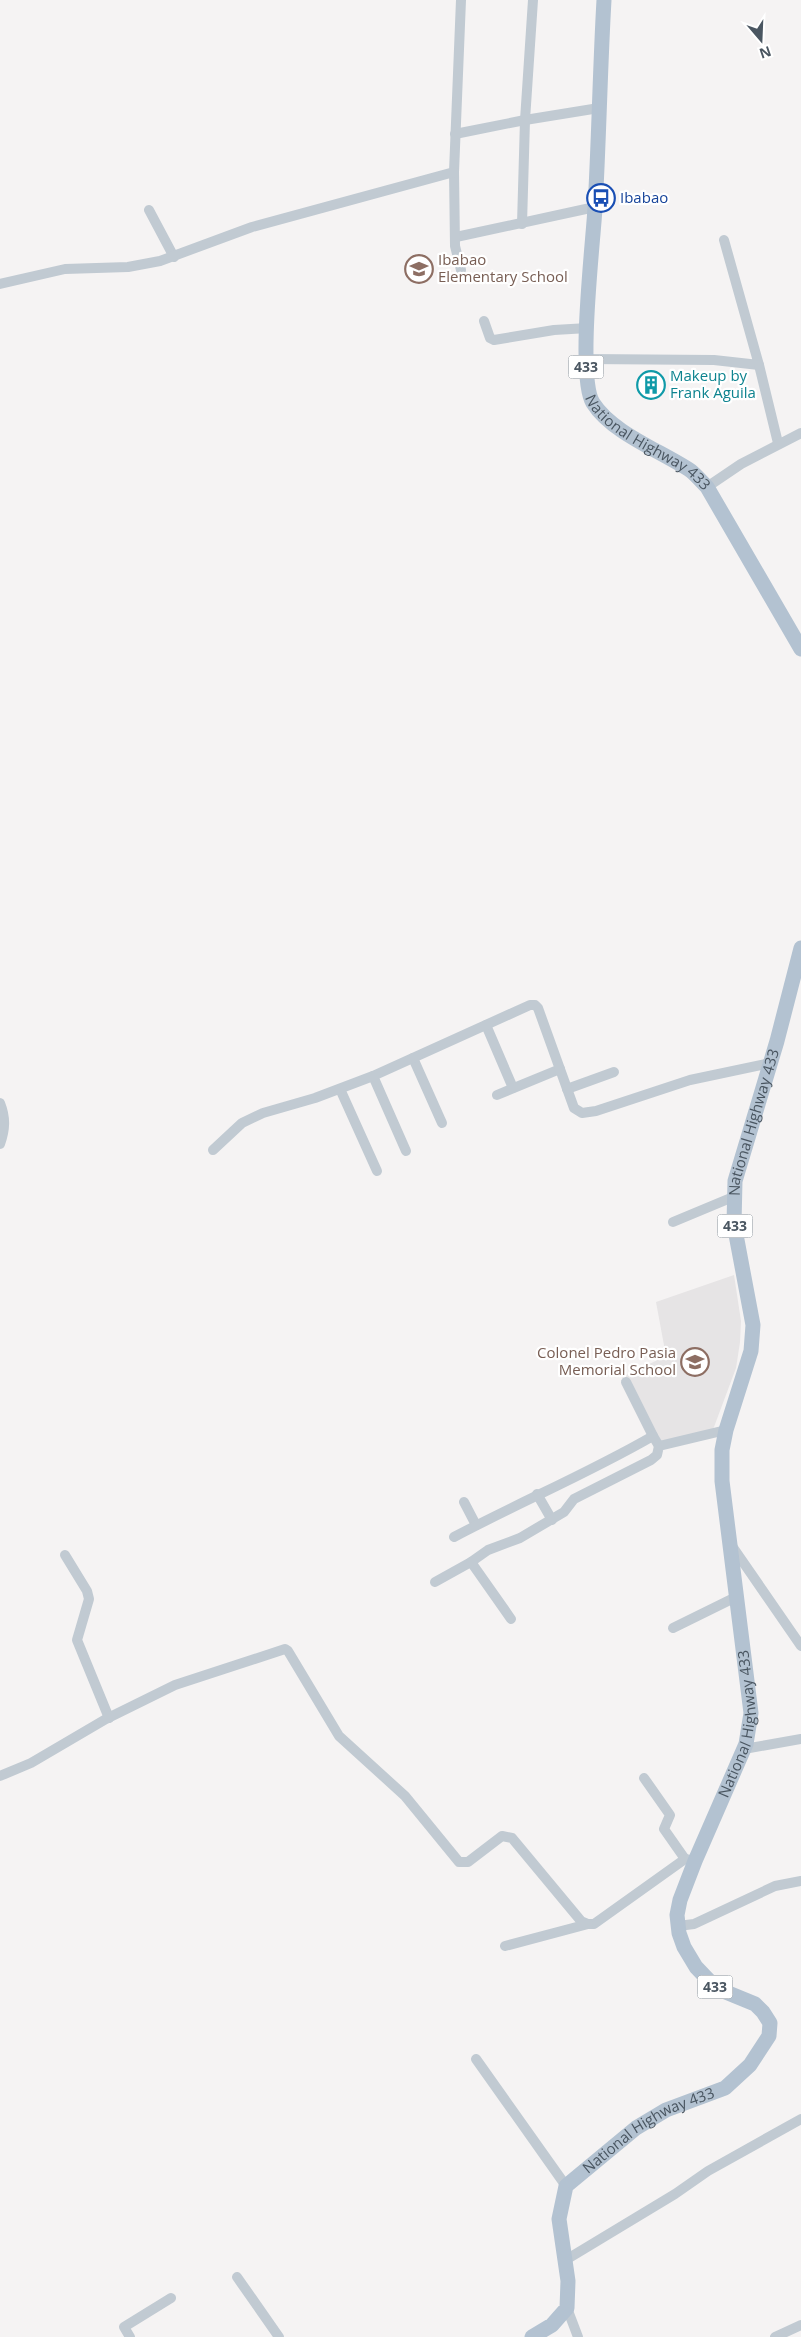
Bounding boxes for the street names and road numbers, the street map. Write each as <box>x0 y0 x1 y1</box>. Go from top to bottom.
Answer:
road number: 433 <box>568 356 604 378</box>
street label: National Highway 433 <box>581 391 716 494</box>
street label: National Highway 433 <box>723 1046 783 1196</box>
road number: 433 <box>718 1214 752 1238</box>
street label: National Highway 433 <box>713 1649 760 1800</box>
road number: 433 <box>698 1975 732 1998</box>
street label: National Highway 433 <box>578 2082 717 2177</box>

